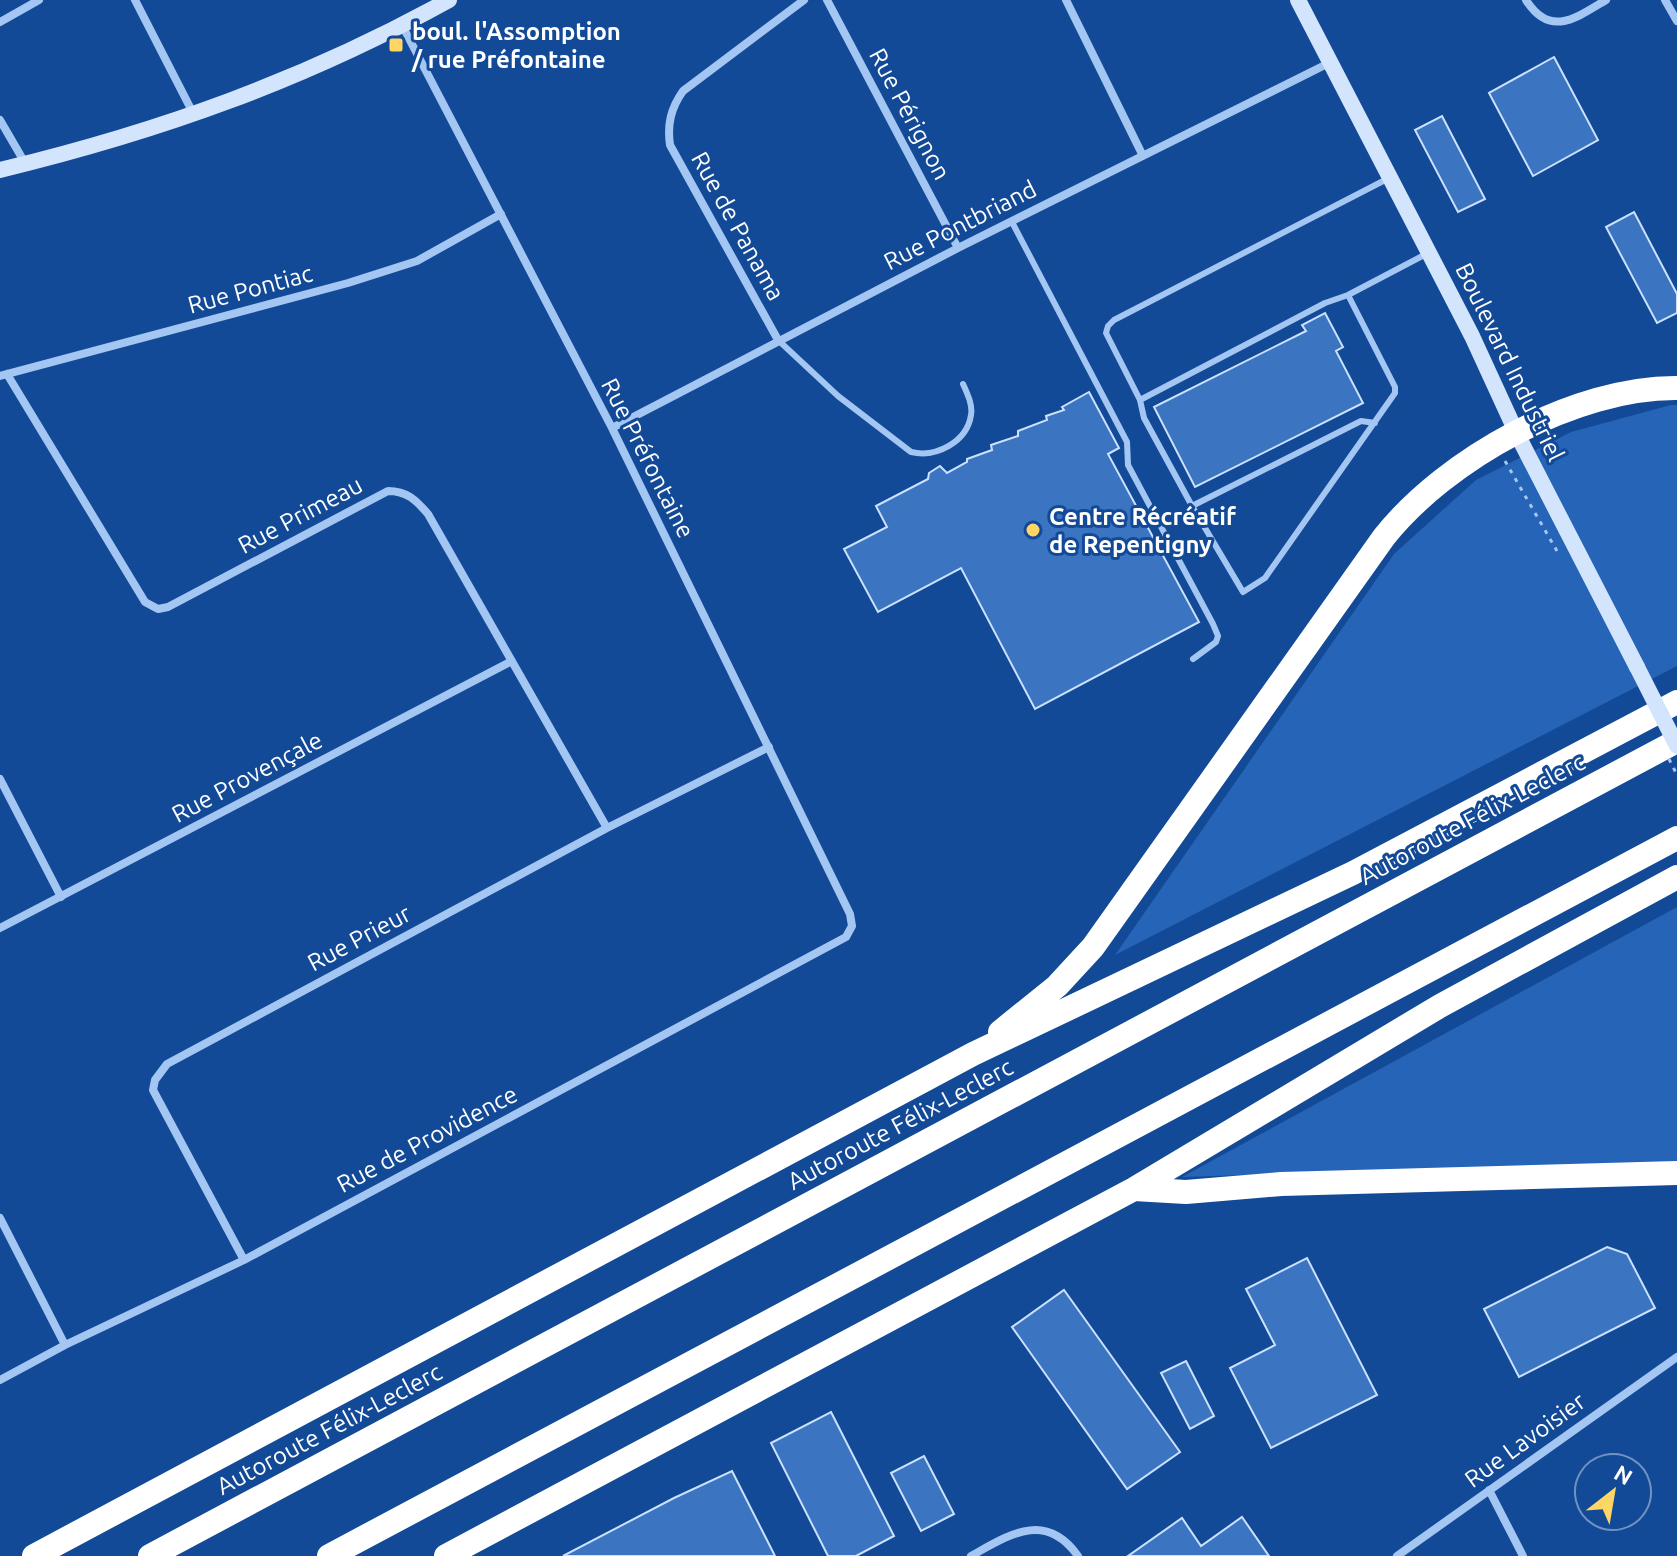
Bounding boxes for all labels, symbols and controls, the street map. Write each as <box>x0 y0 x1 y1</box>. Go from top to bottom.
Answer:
place label: boul. l'Assomption / rue Préfontaine <box>411 18 621 73</box>
marker: boul. l'Assomption / rue Préfontaine <box>387 36 405 54</box>
street label: Rue Pérignon <box>864 44 956 184</box>
street label: Rue de Panama <box>686 147 790 305</box>
street label: Rue Pontbriand <box>879 175 1041 275</box>
street label: Rue Pontiac <box>185 259 315 319</box>
street label: Boulevard Industriel <box>1450 259 1570 465</box>
street label: Rue Préfontaine <box>596 374 700 542</box>
street label: Rue Primeau <box>233 471 367 559</box>
place label: Centre Récréatif de Repentigny <box>1049 503 1237 558</box>
marker: Centre Récréatif de Repentigny <box>1024 521 1042 539</box>
street label: Rue Provençale <box>167 726 327 828</box>
street label: Autoroute Félix-Leclerc <box>1355 748 1589 890</box>
street label: Rue Prieur <box>303 900 415 976</box>
street label: Autoroute Félix-Leclerc <box>783 1053 1017 1195</box>
street label: Rue de Providence <box>332 1080 522 1198</box>
street label: Autoroute Félix-Leclerc <box>212 1358 446 1500</box>
street label: Rue Lavoisier <box>1460 1387 1590 1493</box>
north arrow <box>1573 1452 1653 1532</box>
text: N <box>1610 1459 1637 1489</box>

